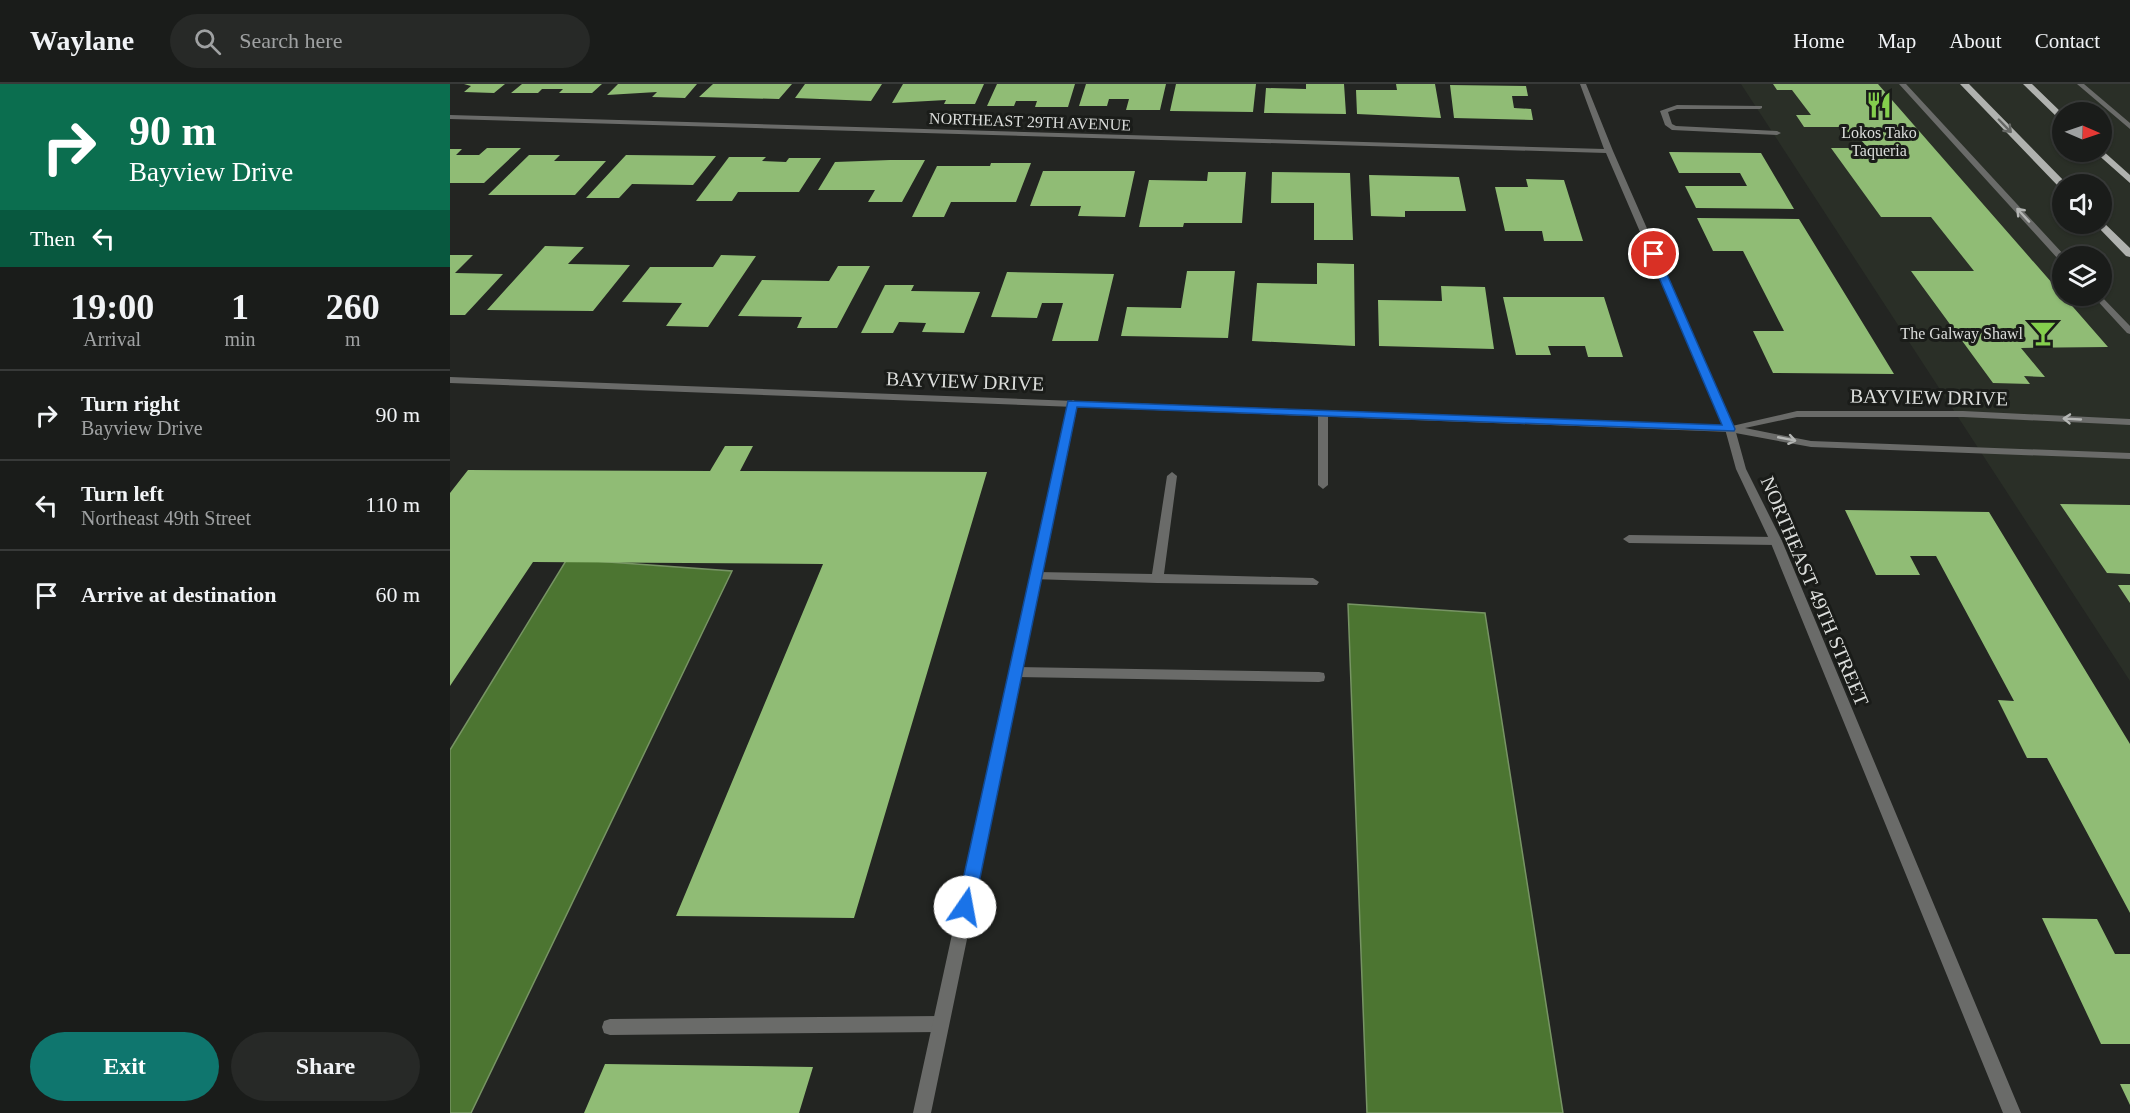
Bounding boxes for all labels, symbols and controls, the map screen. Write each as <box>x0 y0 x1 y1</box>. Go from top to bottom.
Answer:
search box <box>170 14 590 68</box>
text: Waylane <box>30 25 134 56</box>
icon: search <box>191 25 224 58</box>
text: Search here <box>239 28 342 53</box>
text: Home <box>1793 29 1845 53</box>
text: Map <box>1878 29 1916 53</box>
text: About <box>1949 29 2002 53</box>
text: Contact <box>2035 29 2100 53</box>
restaurant icon: Lokos Tako Taqueria <box>1864 90 1894 120</box>
north arrow <box>2052 102 2112 162</box>
map controls <box>2052 102 2112 306</box>
icon: right <box>30 108 108 186</box>
text: 90 m <box>129 108 217 154</box>
street label: NORTHEAST 29TH AVENUE <box>929 109 1131 134</box>
one-way arrow <box>1998 118 2012 133</box>
place label: Lokos Tako Taqueria <box>1841 124 1917 160</box>
text: Bayview Drive <box>129 157 293 187</box>
button: sound <box>2052 174 2112 234</box>
one-way arrow <box>2016 208 2030 223</box>
icon: left <box>87 222 120 255</box>
text: Then <box>30 226 75 251</box>
pin <box>1628 228 1679 279</box>
icon: arrive <box>1637 237 1670 270</box>
button: layers <box>2052 246 2112 306</box>
text: 19:00 <box>70 287 154 327</box>
text: 1 <box>231 287 249 327</box>
text: 260 <box>326 287 380 327</box>
bar icon: The Galway Shawl <box>2028 318 2058 348</box>
place label: The Galway Shawl <box>1900 325 2024 343</box>
text: Arrival <box>83 328 141 350</box>
text: min <box>224 328 256 350</box>
text: m <box>345 328 361 350</box>
street label: BAYVIEW DRIVE <box>885 367 1045 395</box>
street label: BAYVIEW DRIVE <box>1850 385 2008 409</box>
text: Turn right <box>81 391 180 416</box>
icon: right <box>30 399 63 432</box>
text: 90 m <box>375 402 420 427</box>
one-way arrow <box>2062 414 2082 425</box>
text: Bayview Drive <box>81 417 203 439</box>
one-way arrow <box>1777 434 1796 445</box>
street label: NORTHEAST 49TH STREET <box>1757 473 1873 709</box>
text: Turn left <box>81 481 164 506</box>
icon: left <box>30 489 63 522</box>
text: 110 m <box>365 492 420 517</box>
text: Northeast 49th Street <box>81 507 251 529</box>
icon: arrive <box>30 579 63 612</box>
text: Arrive at destination <box>81 582 277 607</box>
text: 60 m <box>375 582 420 607</box>
position arrow <box>933 875 997 939</box>
button: Exit <box>30 1032 219 1101</box>
button: Share <box>231 1032 420 1101</box>

